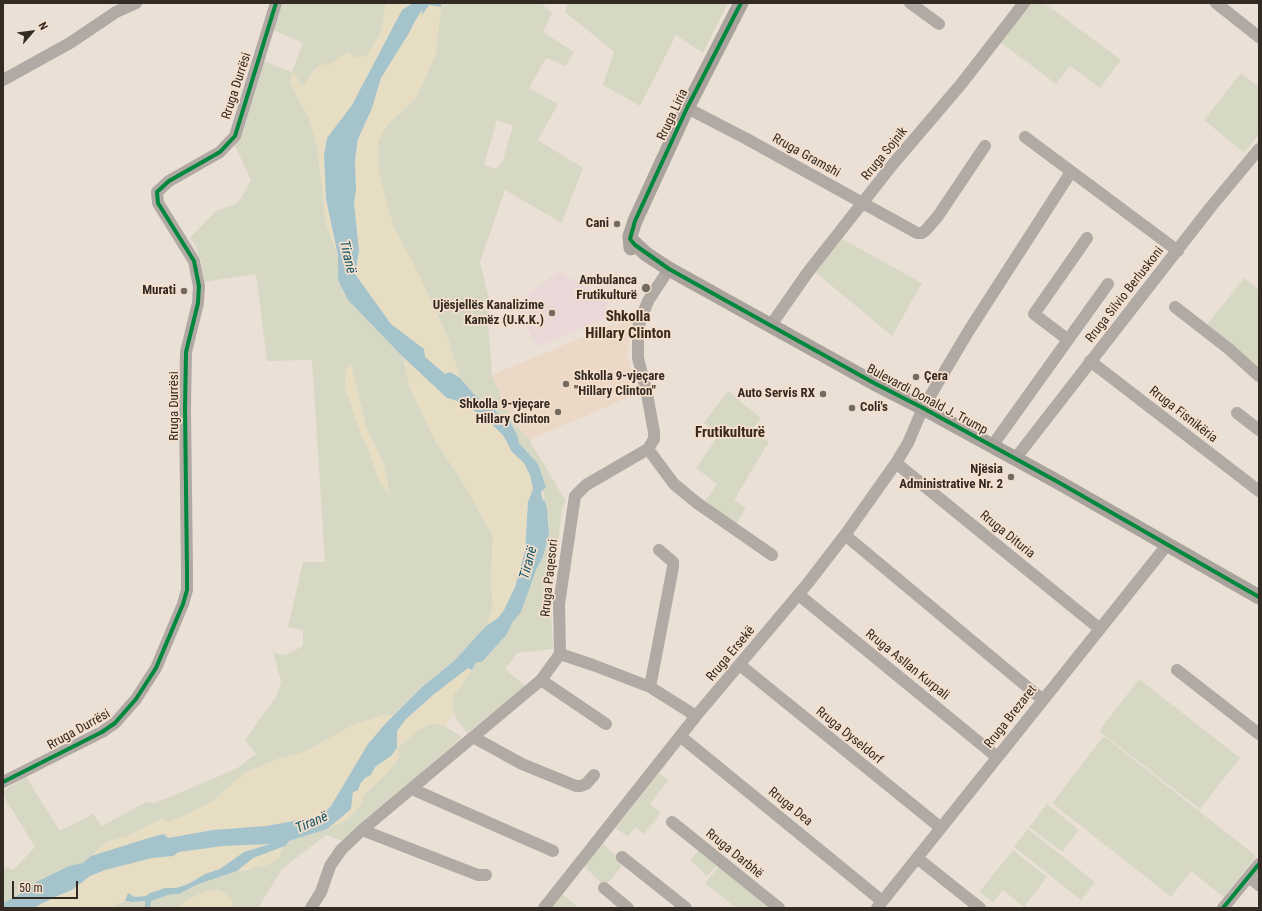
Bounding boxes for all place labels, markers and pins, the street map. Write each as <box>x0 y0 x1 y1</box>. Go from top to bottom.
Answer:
place label: Cani <box>586 216 609 232</box>
marker: Cani <box>612 219 622 229</box>
place label: Ambulanca Frutikulturë <box>576 273 637 304</box>
marker: Ambulanca Frutikulturë <box>640 282 652 294</box>
place label: Murati <box>142 283 176 299</box>
marker: Murati <box>179 286 189 296</box>
place label: Ujësjellës Kanalizime Kamëz (U.K.K.) <box>433 298 544 329</box>
marker: Ujësjellës Kanalizime Kamëz (U.K.K.) <box>547 308 557 318</box>
place label: Shkolla 9-vjeçare "Hillary Clinton" <box>574 369 665 400</box>
place label: Çera <box>924 369 948 385</box>
marker: Çera <box>911 372 921 382</box>
marker: Shkolla 9-vjeçare "Hillary Clinton" <box>561 379 571 389</box>
place label: Auto Servis RX <box>738 386 815 402</box>
marker: Auto Servis RX <box>818 389 828 399</box>
place label: Shkolla 9-vjeçare Hillary Clinton <box>459 397 550 428</box>
place label: Coli's <box>860 400 888 416</box>
marker: Coli's <box>847 403 857 413</box>
marker: Shkolla 9-vjeçare Hillary Clinton <box>553 407 563 417</box>
place label: Njësia Administrative Nr. 2 <box>899 462 1003 493</box>
marker: Njësia Administrative Nr. 2 <box>1006 472 1016 482</box>

